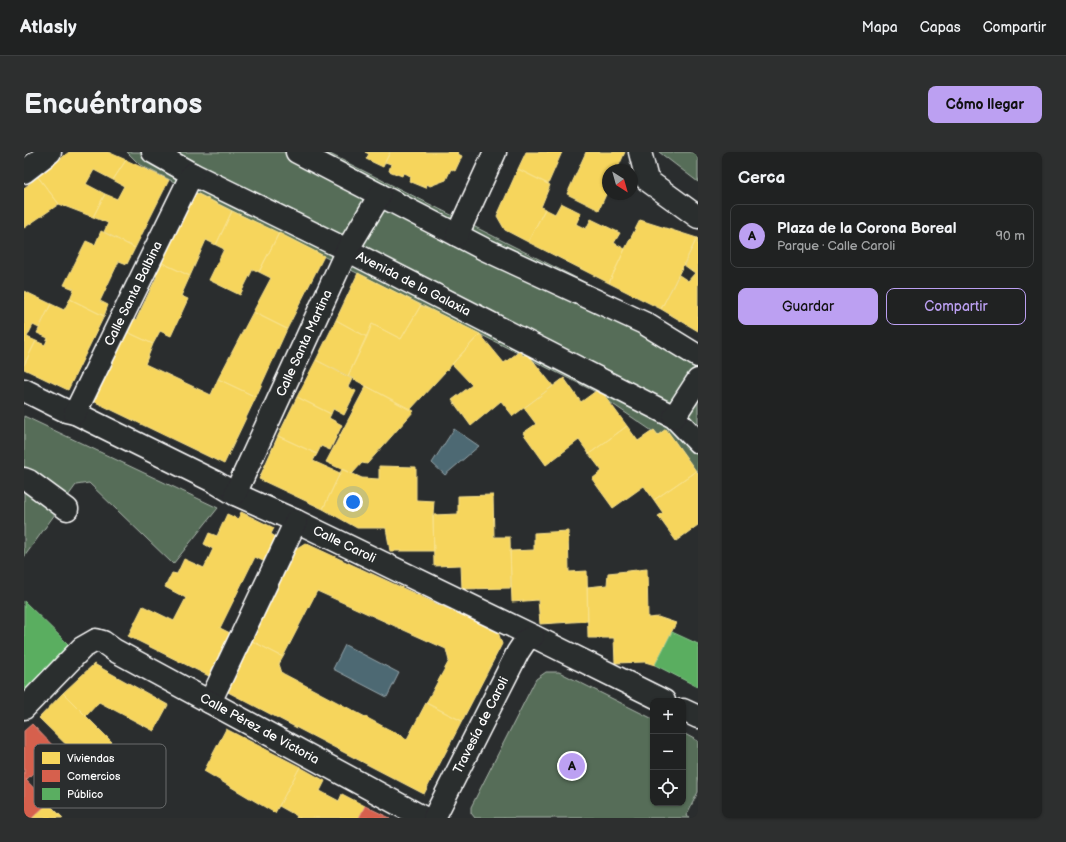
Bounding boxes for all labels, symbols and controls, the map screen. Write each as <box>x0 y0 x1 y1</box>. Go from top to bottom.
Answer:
text: Atlasly <box>20 16 77 39</box>
text: Mapa <box>862 19 898 36</box>
text: Capas <box>920 19 961 36</box>
text: Compartir <box>983 19 1046 36</box>
button: Cómo llegar <box>928 86 1042 123</box>
text: Encuéntranos <box>24 88 202 121</box>
north arrow <box>602 164 638 200</box>
text: Cerca <box>738 168 785 188</box>
text: Plaza de la Corona Boreal <box>777 219 956 238</box>
text: A <box>748 228 756 244</box>
text: 90 m <box>996 228 1025 244</box>
text: Parque · Calle Caroli <box>777 238 895 254</box>
street label: Calle Santa Balbina <box>101 239 166 349</box>
street label: Avenida de la Galaxia <box>354 248 473 320</box>
street label: Calle Santa Martina <box>273 287 336 399</box>
button: Guardar <box>738 288 878 325</box>
button: Compartir <box>886 288 1026 325</box>
your location <box>343 492 363 512</box>
street label: Calle Caroli <box>310 522 378 566</box>
street label: Travesía de Caroli <box>450 674 512 776</box>
street label: Calle Pérez de Victoria <box>197 690 322 768</box>
map controls <box>650 698 686 806</box>
button: + <box>650 698 686 734</box>
button: − <box>650 734 686 770</box>
legend <box>34 744 166 808</box>
pin: A <box>559 751 585 781</box>
text: Viviendas <box>67 752 115 765</box>
text: Comercios <box>67 770 121 783</box>
button: locate <box>650 770 686 806</box>
text: Público <box>67 788 103 801</box>

